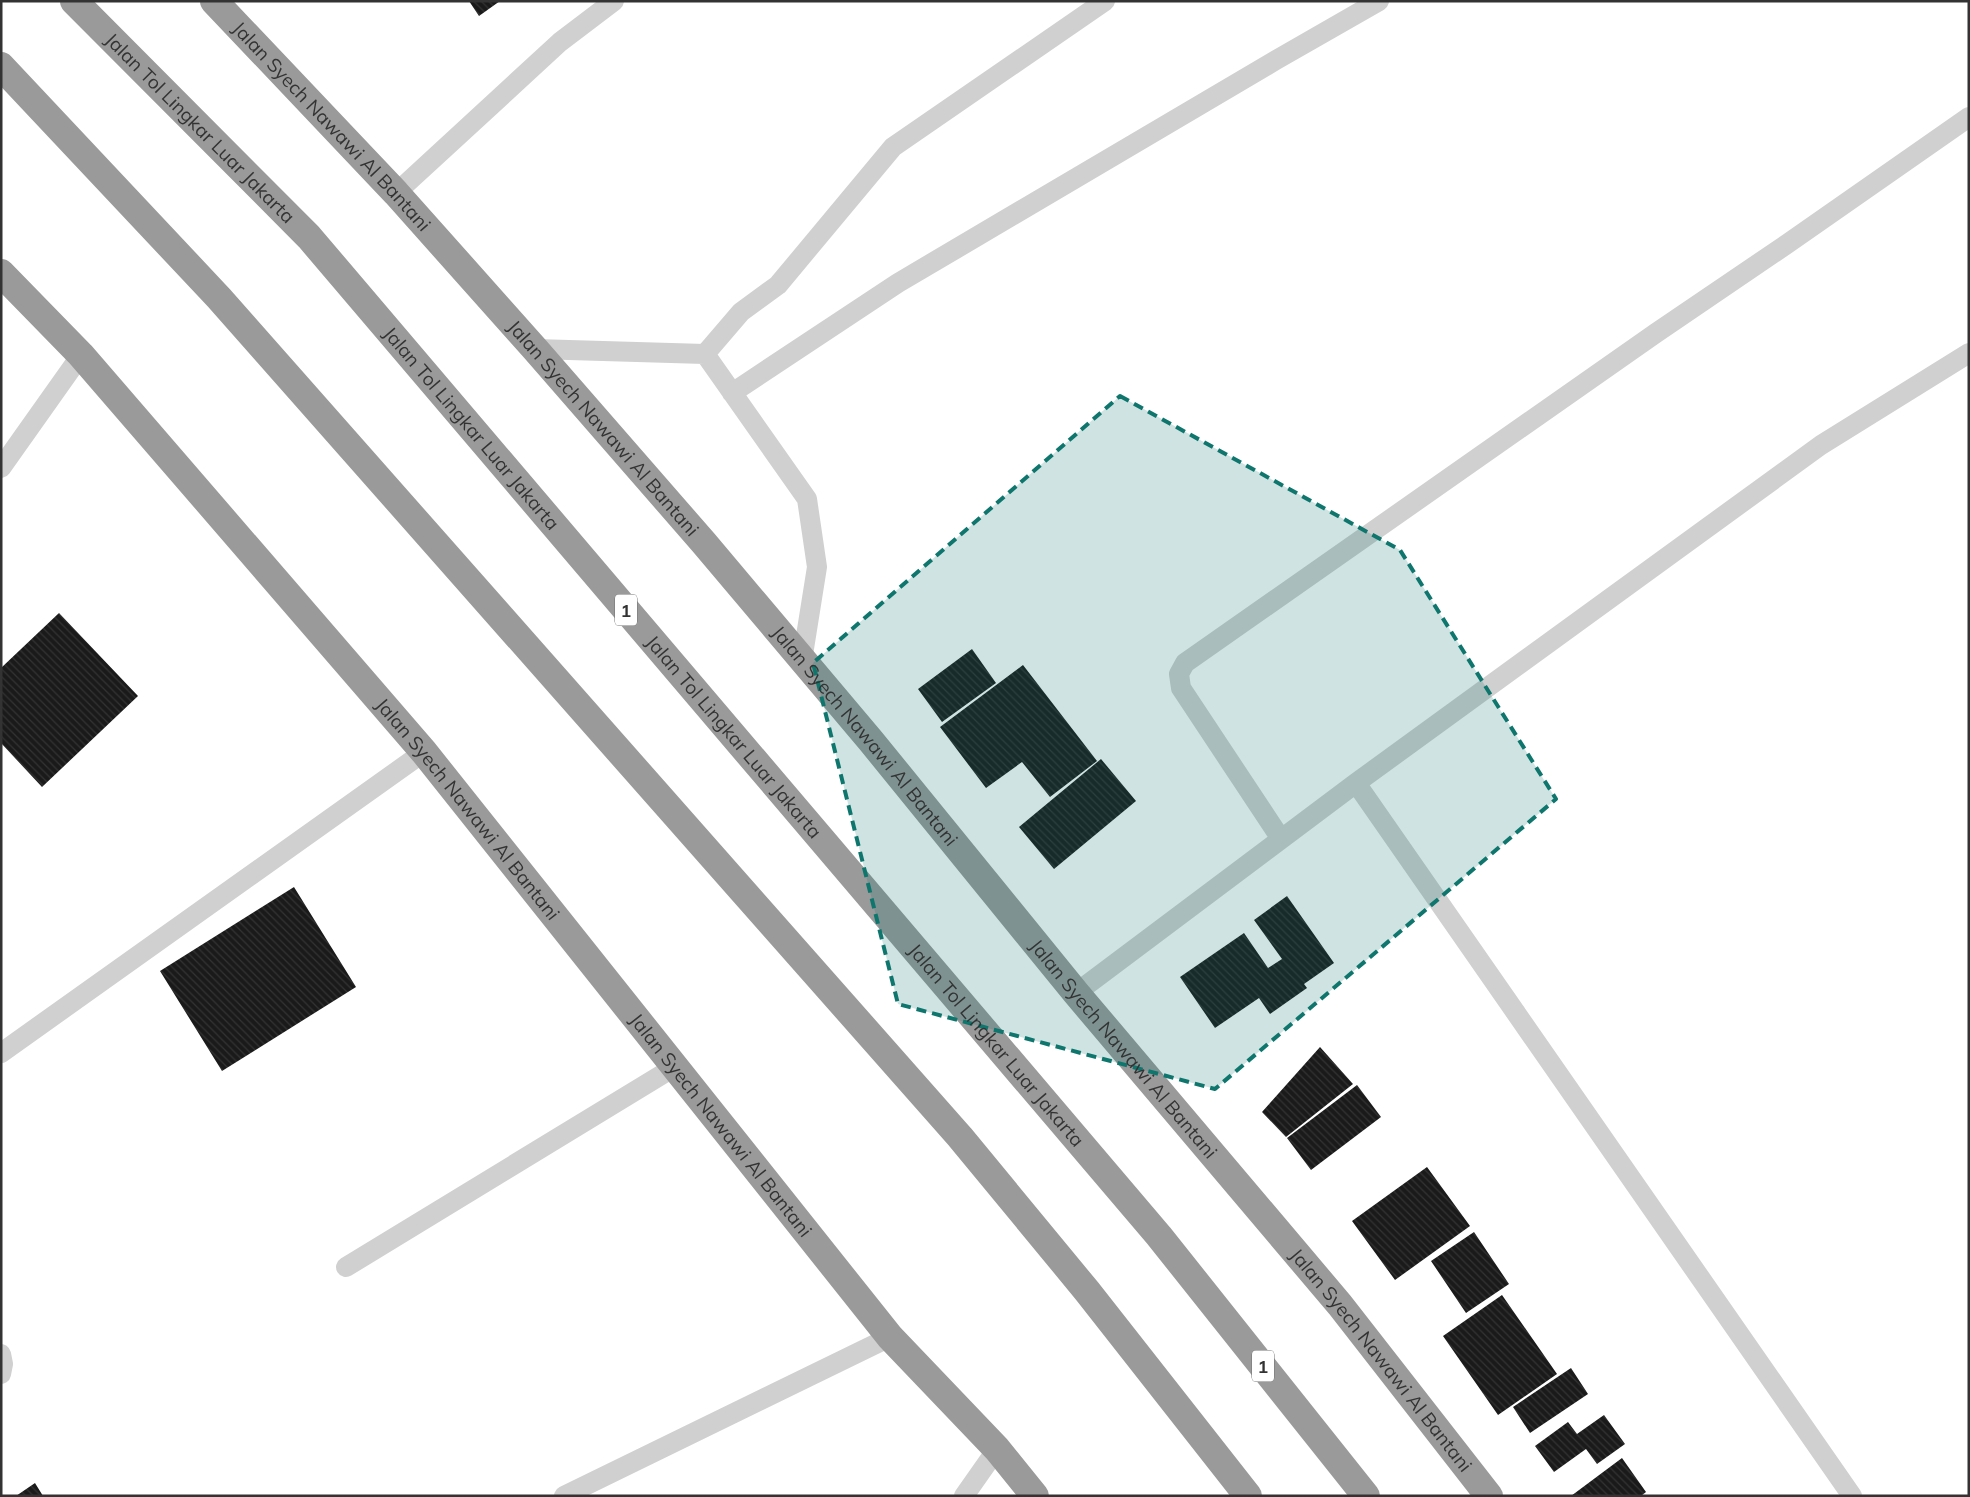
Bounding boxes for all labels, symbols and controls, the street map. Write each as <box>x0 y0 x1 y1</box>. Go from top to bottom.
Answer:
street label: Jalan Syech Nawawi Al Bantani <box>228 16 436 236</box>
street label: Jalan Tol Lingkar Luar Jakarta <box>100 28 300 228</box>
street label: Jalan Syech Nawawi Al Bantani <box>503 315 704 541</box>
street label: Jalan Tol Lingkar Luar Jakarta <box>378 322 565 535</box>
road number: 1 <box>615 594 637 626</box>
street label: Jalan Syech Nawawi Al Bantani <box>767 621 963 851</box>
street label: Jalan Tol Lingkar Luar Jakarta <box>641 630 827 843</box>
street label: Jalan Syech Nawawi Al Bantani <box>371 693 565 925</box>
street label: Jalan Syech Nawawi Al Bantani <box>1025 934 1223 1163</box>
street label: Jalan Tol Lingkar Luar Jakarta <box>903 939 1090 1152</box>
street label: Jalan Syech Nawawi Al Bantani <box>625 1008 817 1242</box>
street label: Jalan Syech Nawawi Al Bantani <box>1285 1243 1478 1477</box>
road number: 1 <box>1252 1350 1274 1382</box>

